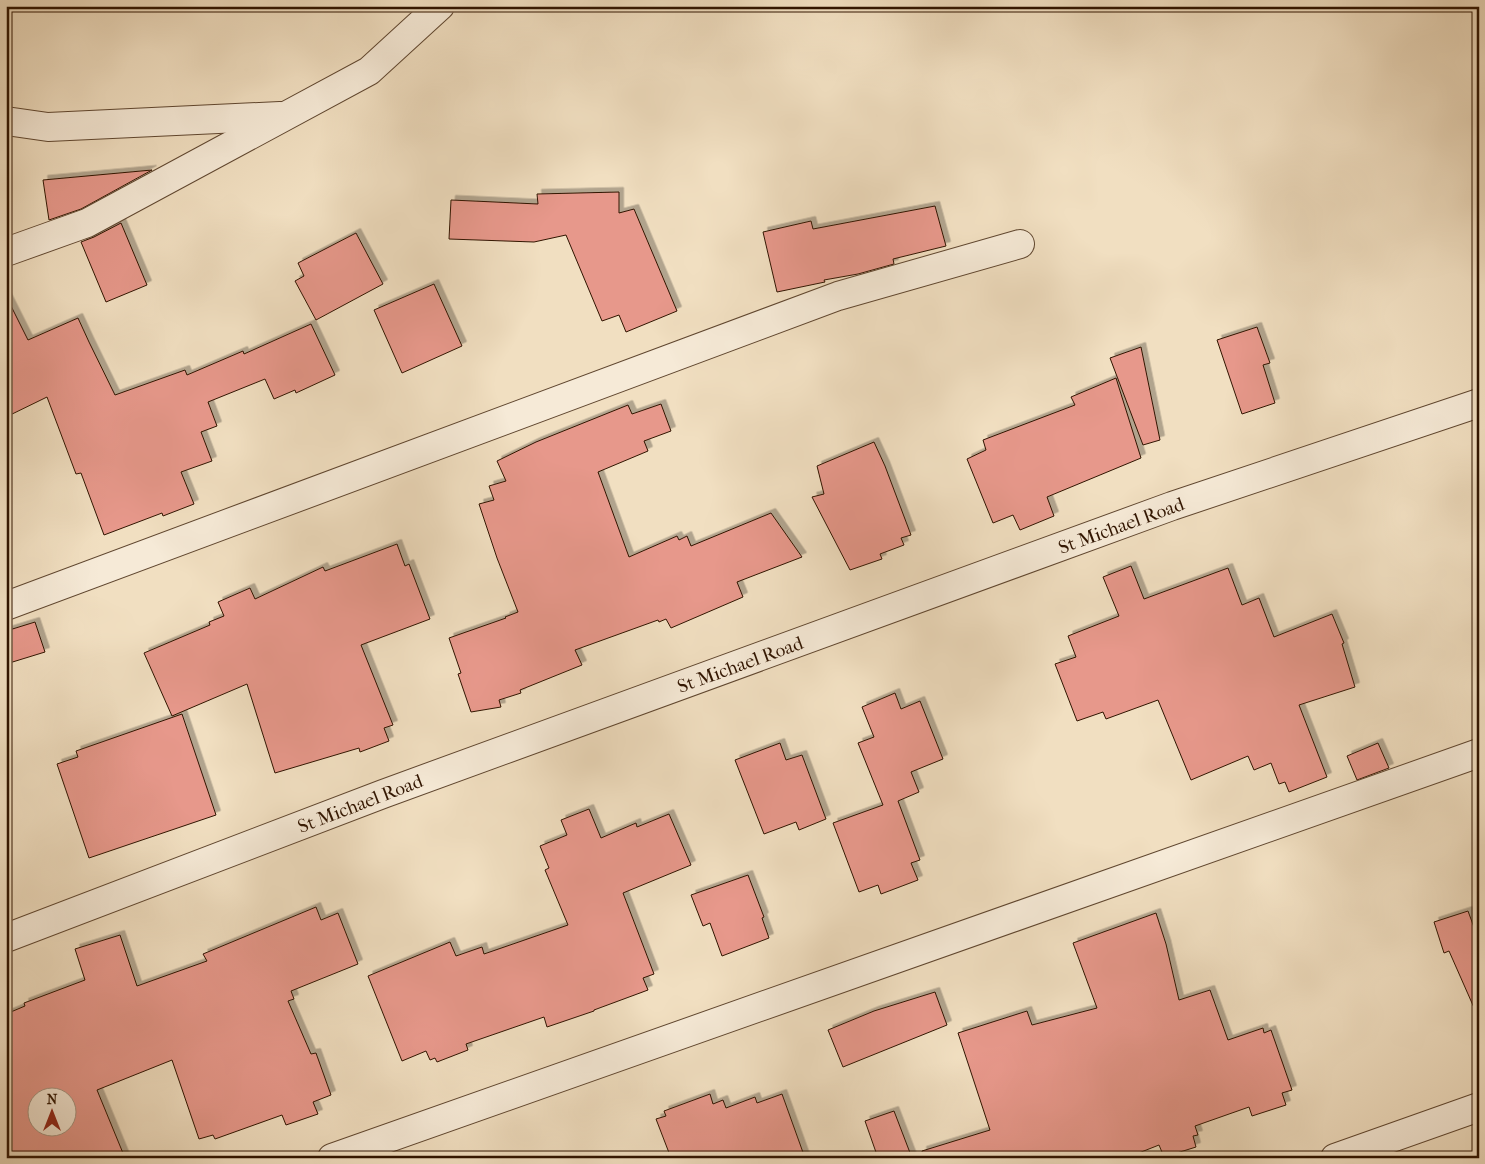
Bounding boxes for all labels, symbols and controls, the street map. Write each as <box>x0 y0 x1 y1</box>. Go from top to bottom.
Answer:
street label: St Michael Road <box>1055 493 1188 559</box>
street label: St Michael Road <box>674 632 807 698</box>
street label: St Michael Road <box>295 770 427 838</box>
north arrow <box>28 1086 78 1136</box>
text: N <box>47 1091 58 1108</box>

